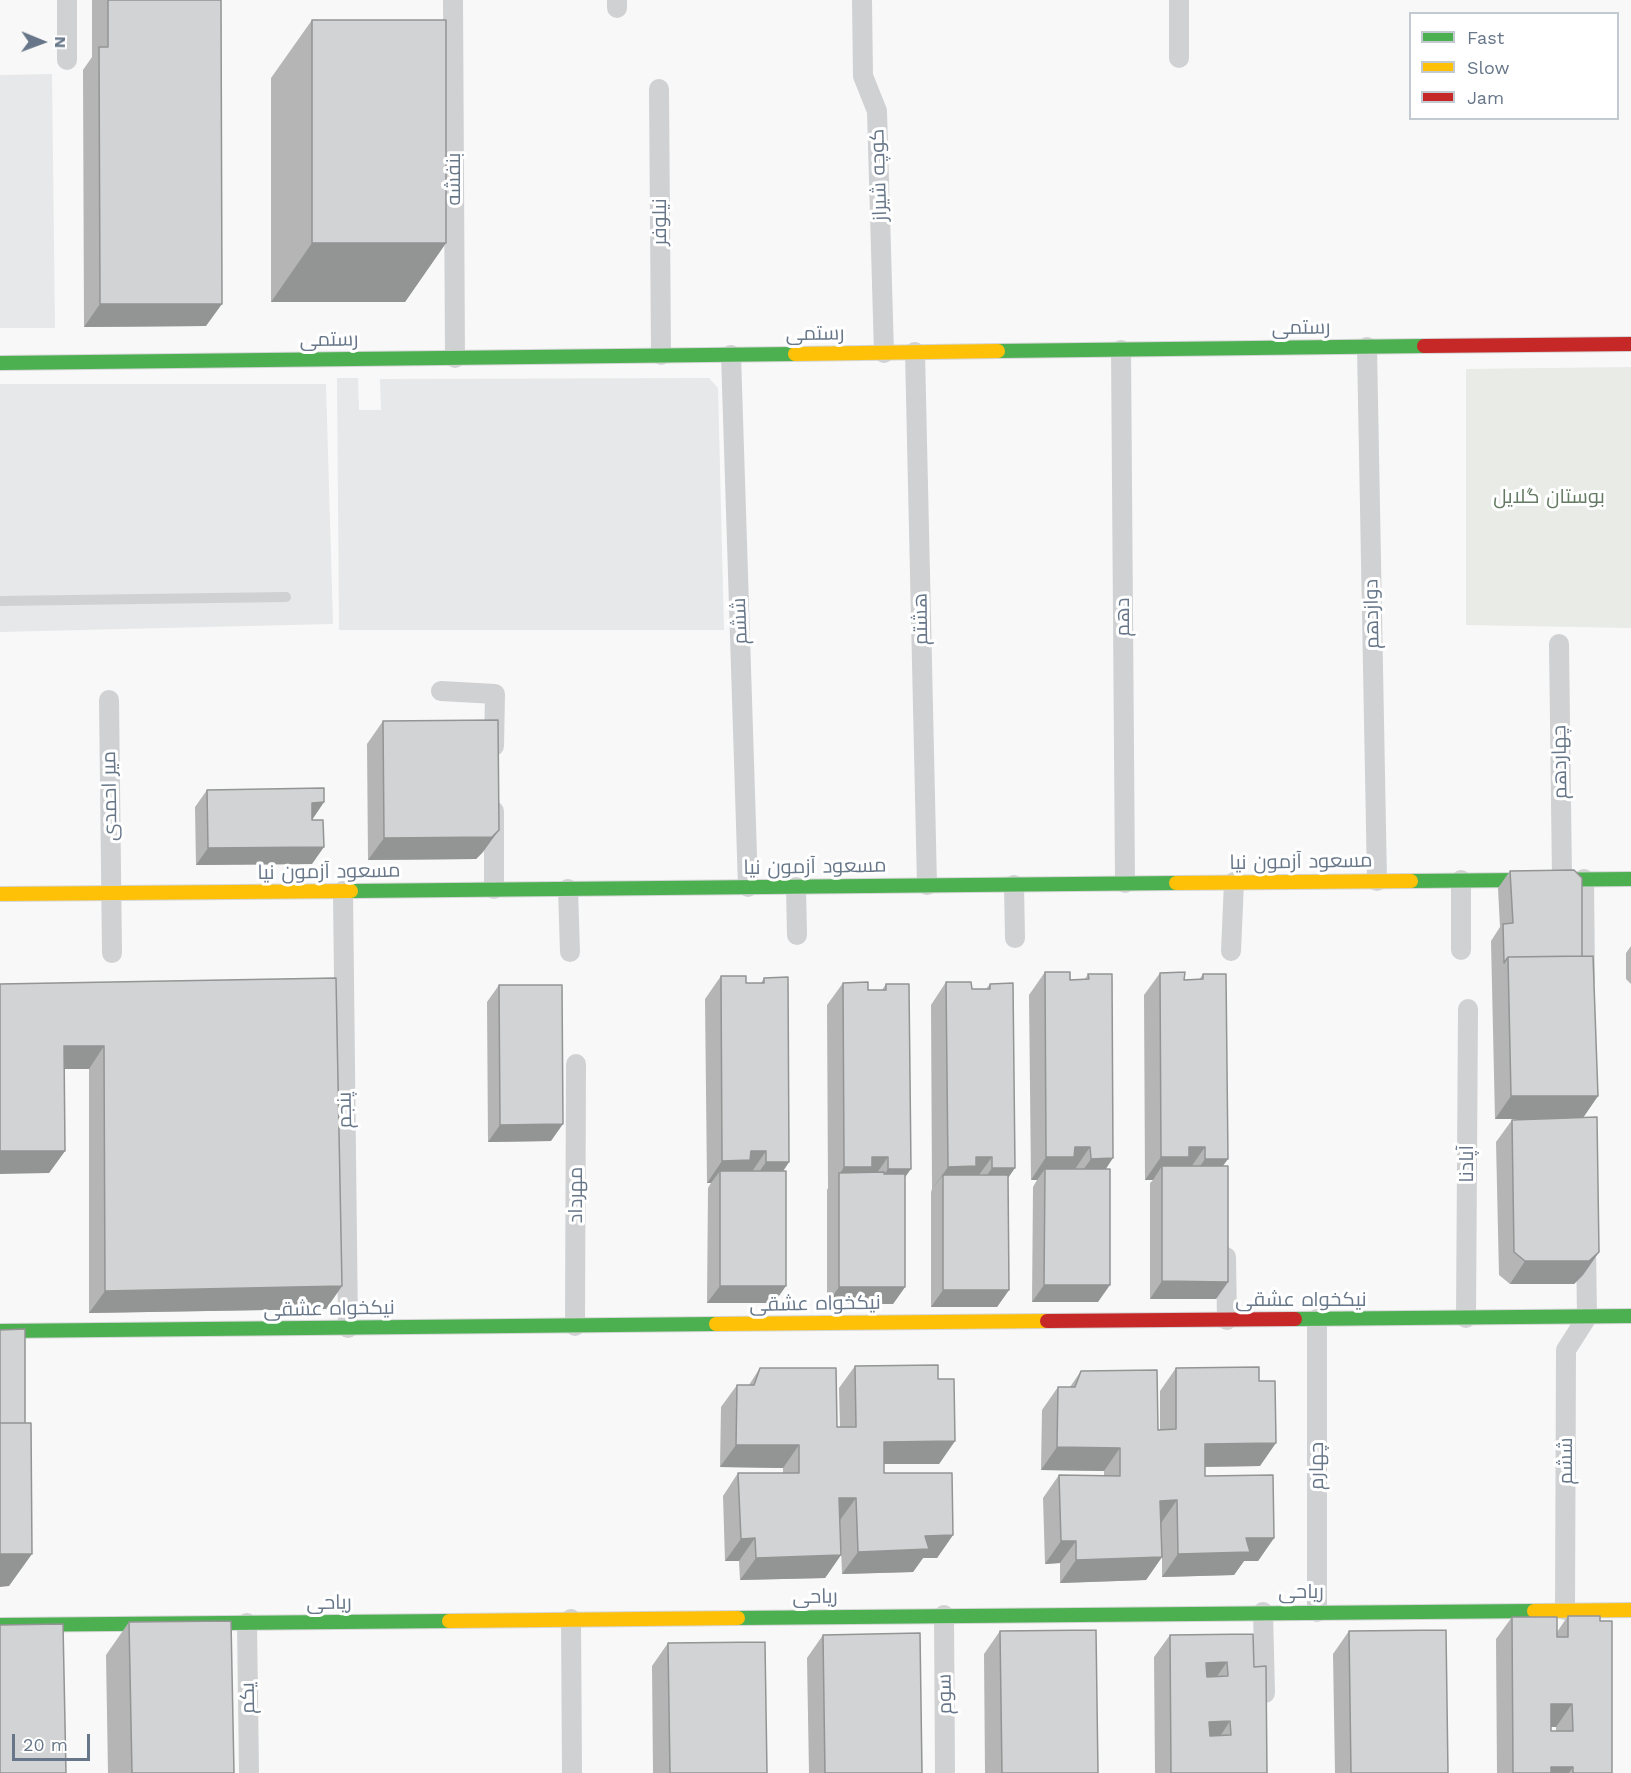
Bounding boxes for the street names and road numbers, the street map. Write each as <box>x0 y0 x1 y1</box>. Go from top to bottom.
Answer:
street label: کوچه شیراز <box>865 128 893 222</box>
street label: بنفشه <box>442 153 466 205</box>
street label: نیلوفر <box>648 198 672 246</box>
street label: رستمی <box>1271 315 1331 341</box>
street label: رستمی <box>785 321 845 347</box>
street label: رستمی <box>299 327 359 353</box>
street label: دوازدهم <box>1359 579 1385 649</box>
street label: هشتم <box>909 593 933 645</box>
street label: ششم <box>727 597 753 645</box>
street label: دهم <box>1111 598 1135 636</box>
street label: چهاردهم <box>1547 725 1573 799</box>
street label: میر احمدی <box>97 751 123 841</box>
street label: مسعود آزمون نیا <box>1229 849 1373 875</box>
street label: مسعود آزمون نیا <box>743 854 887 880</box>
street label: مسعود آزمون نیا <box>257 859 401 885</box>
street label: پنجم <box>333 1092 357 1128</box>
street label: آپادنا <box>1455 1145 1479 1183</box>
street label: مهرداد <box>564 1167 588 1223</box>
street label: نیکخواه عشقی <box>1235 1288 1367 1312</box>
street label: نیکخواه عشقی <box>749 1291 881 1317</box>
street label: نیکخواه عشقی <box>263 1296 395 1322</box>
street label: ششم <box>1554 1438 1578 1484</box>
street label: چهارم <box>1305 1442 1329 1490</box>
street label: ریاحی <box>1278 1580 1324 1604</box>
street label: ریاحی <box>792 1585 838 1609</box>
street label: ریاحی <box>306 1591 352 1615</box>
street label: سوم <box>933 1673 957 1715</box>
street label: یکم <box>236 1682 260 1714</box>

